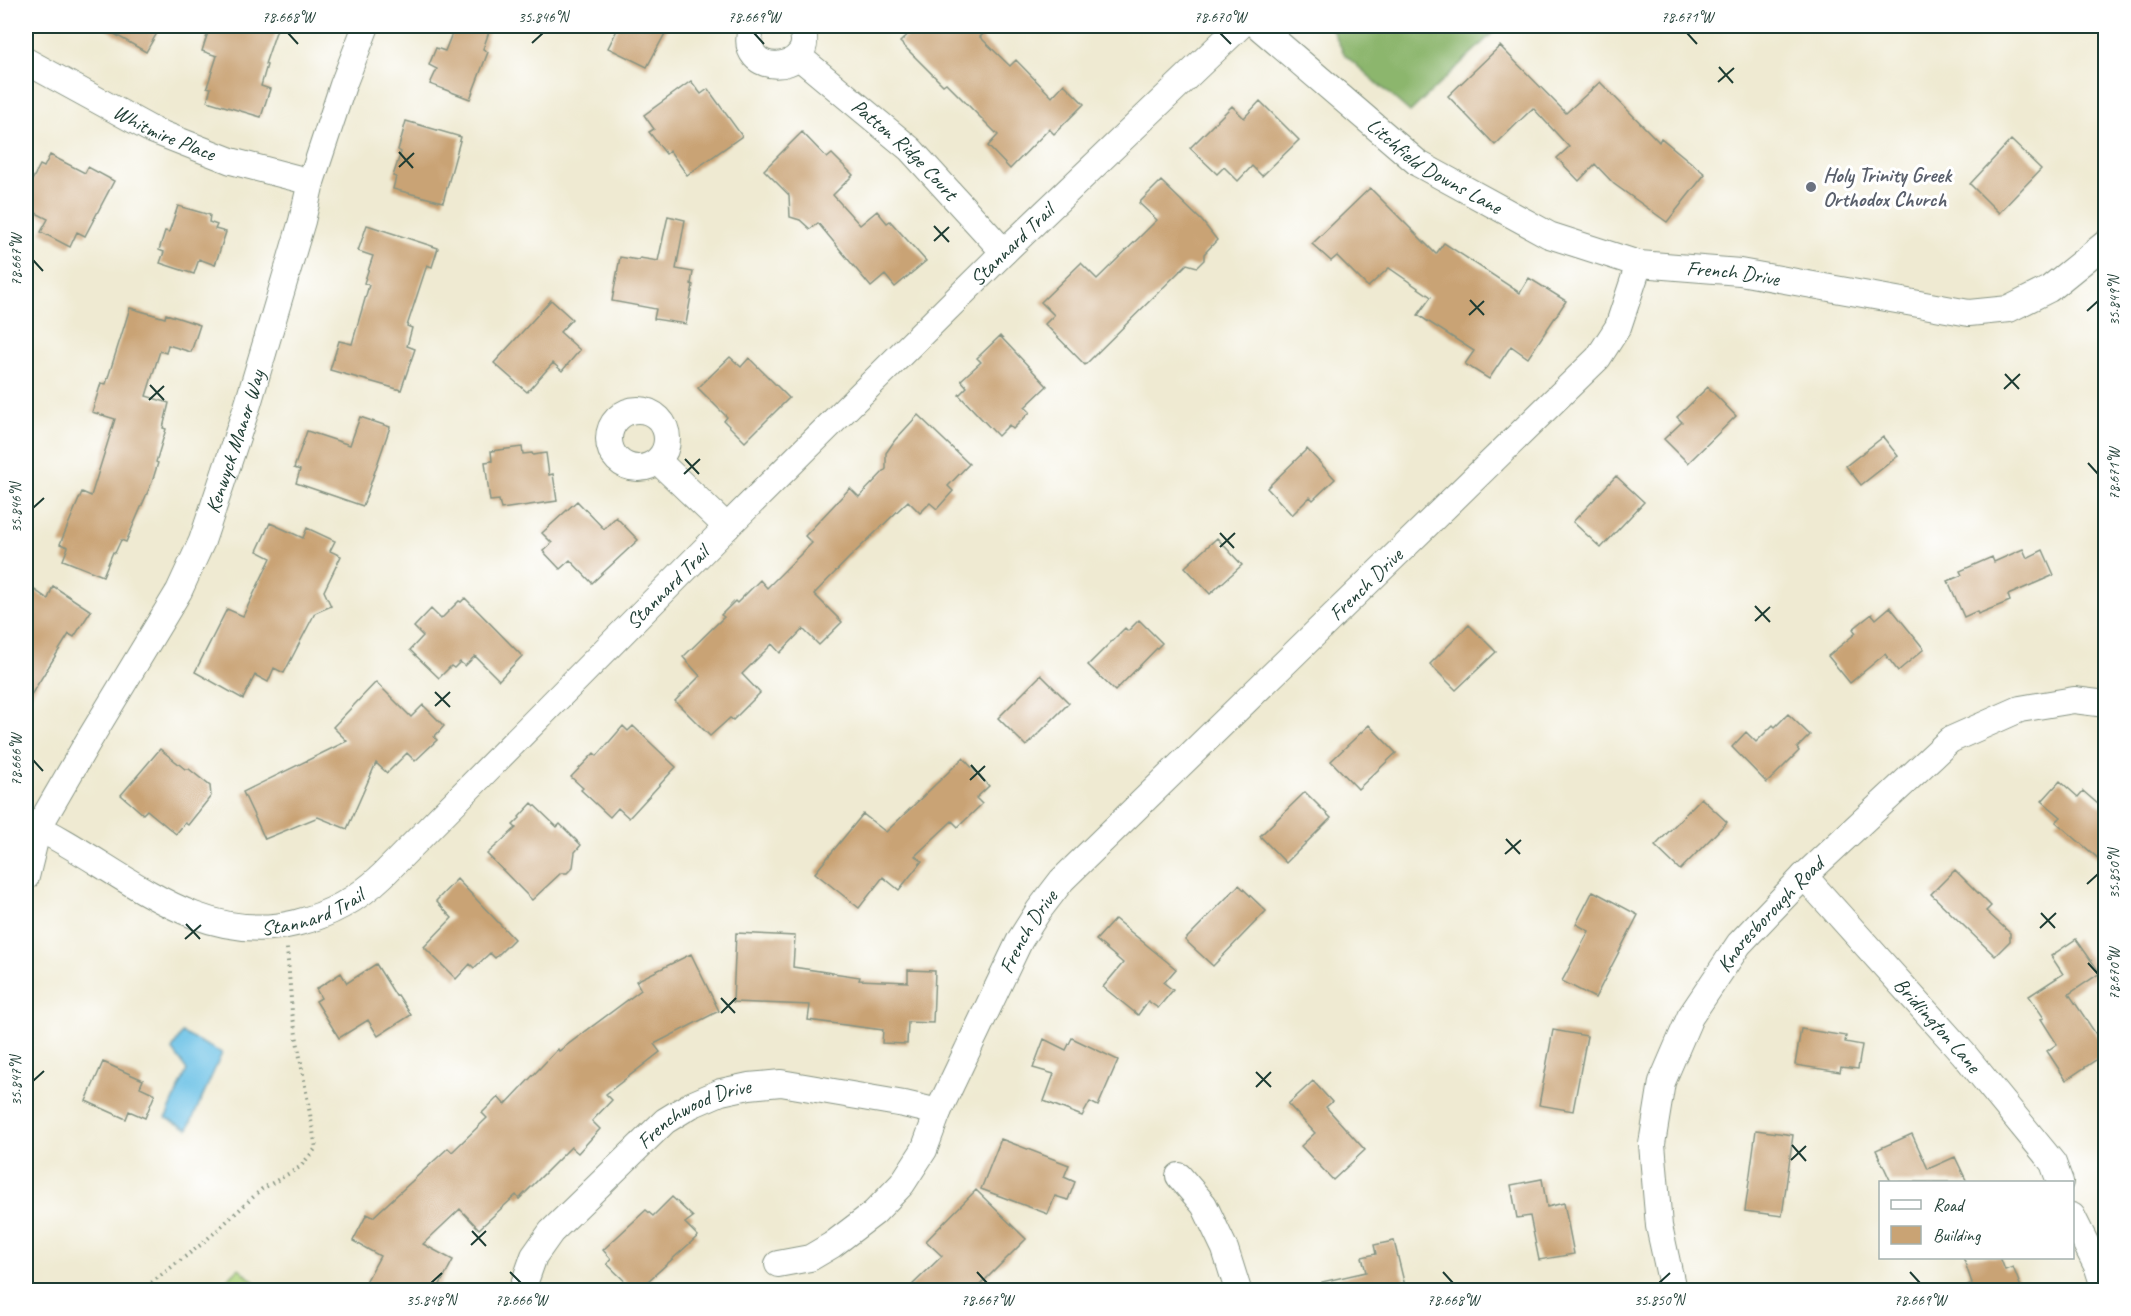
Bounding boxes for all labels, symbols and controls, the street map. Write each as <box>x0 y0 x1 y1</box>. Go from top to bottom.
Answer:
text: 78.668°W <box>262 8 317 27</box>
text: 35.846°N <box>518 8 571 27</box>
text: 78.669°W <box>728 8 783 27</box>
text: 78.670°W <box>1194 8 1249 27</box>
text: 78.671°W <box>1661 8 1716 27</box>
street label: Patton Ridge Court <box>846 93 965 207</box>
street label: Whitmire Place <box>109 98 220 167</box>
street label: Litchfield Downs Lane <box>1362 112 1507 220</box>
place label: Holy Trinity Greek Orthodox Church <box>1823 162 1953 212</box>
marker: Holy Trinity Greek Orthodox Church <box>1804 180 1818 194</box>
street label: Stannard Trail <box>964 196 1062 292</box>
text: 78.667°W <box>7 231 26 286</box>
street label: French Drive <box>1685 255 1782 292</box>
text: 35.849°N <box>2105 273 2124 326</box>
street label: Kenwyck Manor Way <box>199 365 271 516</box>
text: 78.671°W <box>2105 445 2124 500</box>
text: 35.846°N <box>7 480 26 533</box>
street label: Stannard Trail <box>620 538 717 635</box>
street label: French Drive <box>1323 542 1409 626</box>
text: 78.666°W <box>7 731 26 786</box>
text: 35.850°N <box>2105 846 2124 899</box>
street label: Knaresborough Road <box>1711 849 1832 977</box>
street label: Stannard Trail <box>261 881 372 941</box>
street label: French Drive <box>993 883 1064 978</box>
text: 78.670°W <box>2105 945 2124 1000</box>
street label: Bridlington Lane <box>1888 972 1987 1079</box>
text: 35.847°N <box>7 1053 26 1106</box>
street label: Frenchwood Drive <box>631 1073 754 1154</box>
legend <box>1879 1181 2074 1259</box>
text: Road <box>1933 1194 1966 1216</box>
text: Building <box>1933 1224 1982 1246</box>
text: 35.848°N <box>406 1291 459 1310</box>
text: 78.666°W <box>495 1291 550 1310</box>
text: 78.667°W <box>961 1291 1016 1310</box>
text: 78.668°W <box>1427 1291 1482 1310</box>
text: 35.850°N <box>1634 1291 1687 1310</box>
text: 78.669°W <box>1894 1291 1949 1310</box>

